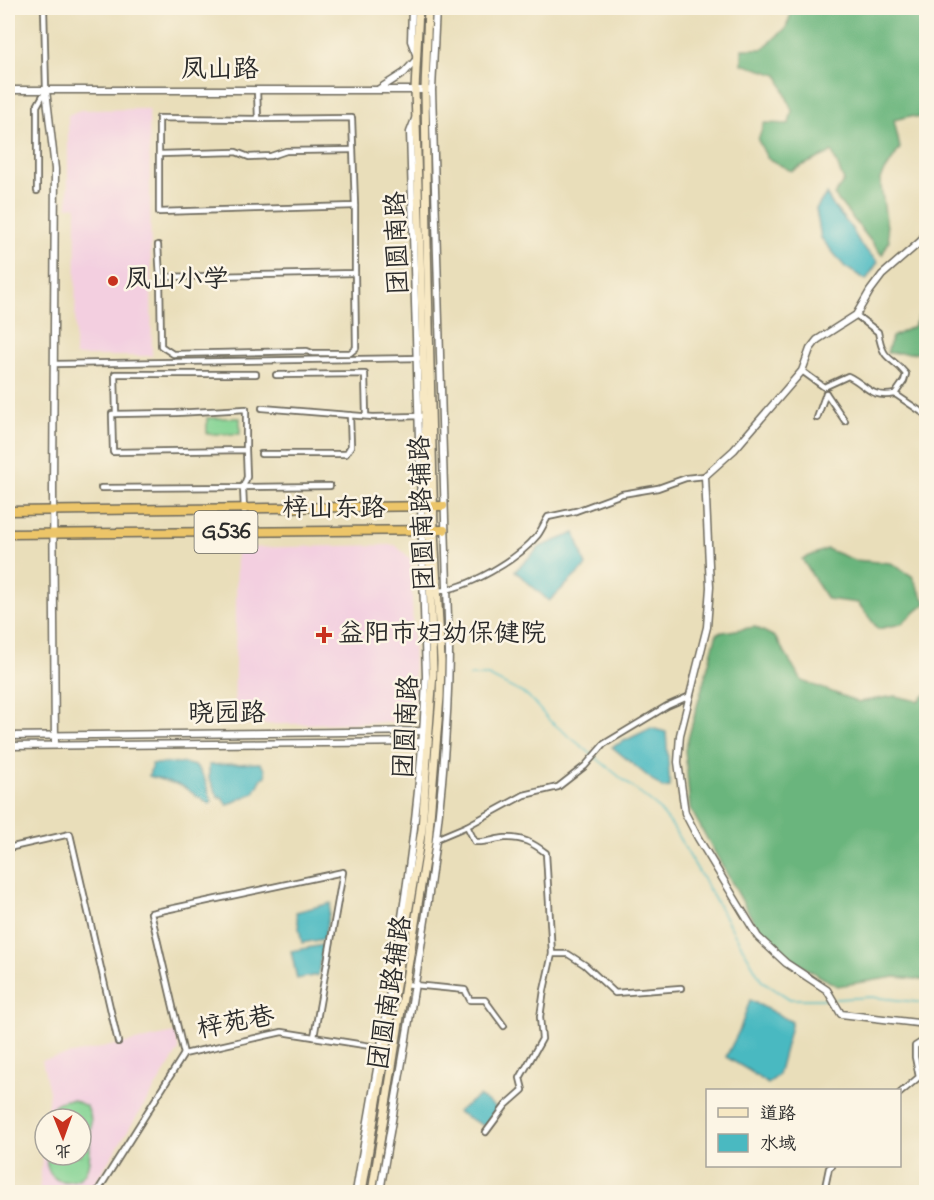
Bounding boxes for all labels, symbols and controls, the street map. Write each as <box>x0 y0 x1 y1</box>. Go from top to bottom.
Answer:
street label: 凤山路 <box>181 52 259 90</box>
street label: 团圆南路 <box>378 190 420 296</box>
place label: 凤山小学 <box>125 262 229 300</box>
marker: 凤山小学 <box>106 274 120 288</box>
street label: 团圆南路辅路 <box>402 434 446 592</box>
street label: 梓山东路 <box>282 491 386 529</box>
road number: G536 <box>194 511 258 553</box>
place label: 益阳市妇幼保健院 <box>338 616 546 654</box>
marker: 益阳市妇幼保健院 <box>315 626 333 644</box>
street label: 团圆南路 <box>386 674 430 780</box>
street label: 晓园路 <box>188 696 266 734</box>
street label: 团圆南路辅路 <box>361 913 423 1073</box>
street label: 梓苑巷 <box>194 998 278 1050</box>
legend <box>706 1089 901 1167</box>
text: 道路 <box>760 1102 796 1128</box>
north arrow <box>33 1107 93 1167</box>
text: 水域 <box>760 1132 796 1158</box>
text: 北 <box>55 1138 71 1162</box>

